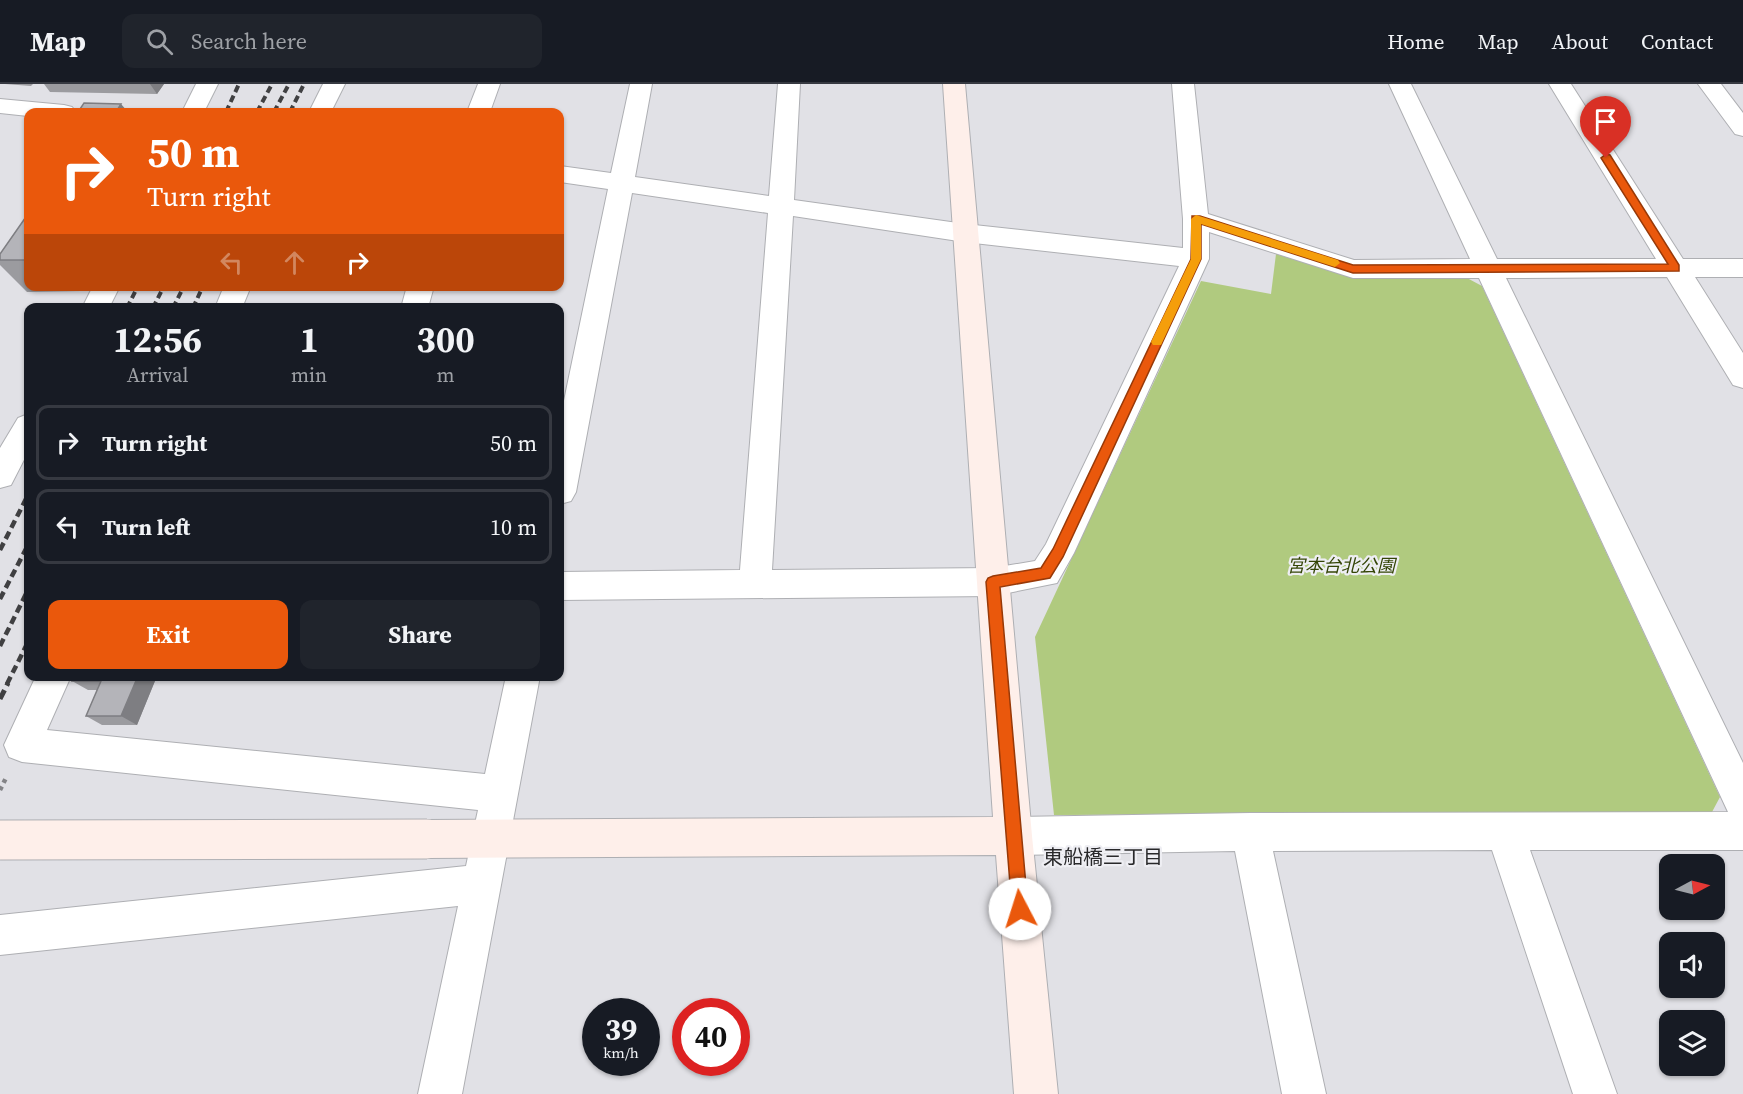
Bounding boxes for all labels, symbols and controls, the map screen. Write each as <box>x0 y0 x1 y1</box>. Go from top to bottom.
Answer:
search box <box>122 14 542 68</box>
text: Map <box>30 22 86 60</box>
icon: search <box>143 25 176 58</box>
text: Search here <box>191 26 307 56</box>
text: Home <box>1387 27 1445 56</box>
text: Map <box>1478 27 1519 56</box>
text: About <box>1552 27 1608 56</box>
text: Contact <box>1641 27 1713 56</box>
pin <box>1580 96 1631 158</box>
icon: arrive <box>1589 105 1622 138</box>
text: 50 m <box>147 123 240 181</box>
icon: right <box>48 132 126 210</box>
text: Turn right <box>147 178 271 215</box>
icon: left <box>215 246 248 279</box>
icon: ahead <box>278 246 311 279</box>
icon: right <box>341 246 374 279</box>
text: 12:56 <box>113 315 202 364</box>
text: 1 <box>299 315 319 364</box>
text: 300 <box>416 315 475 364</box>
text: Arrival <box>127 361 188 389</box>
text: min <box>291 361 327 389</box>
text: m <box>437 361 455 389</box>
icon: right <box>51 426 84 459</box>
text: Turn right <box>102 428 207 458</box>
text: 50 m <box>490 428 537 458</box>
icon: left <box>51 510 84 543</box>
text: Turn left <box>102 512 190 542</box>
text: 10 m <box>490 512 537 542</box>
park label: 宮本台北公園 <box>1287 553 1398 578</box>
button: Exit <box>48 600 288 669</box>
button: Share <box>300 600 540 669</box>
district label: 東船橋三丁目 <box>1043 843 1163 871</box>
north arrow <box>1659 854 1725 920</box>
map controls <box>1659 854 1725 1076</box>
position arrow <box>988 877 1052 941</box>
button: sound <box>1659 932 1725 998</box>
speed limit sign: 40 <box>672 998 750 1076</box>
text: 39 <box>605 1009 637 1050</box>
button: layers <box>1659 1010 1725 1076</box>
text: km/h <box>603 1042 639 1063</box>

